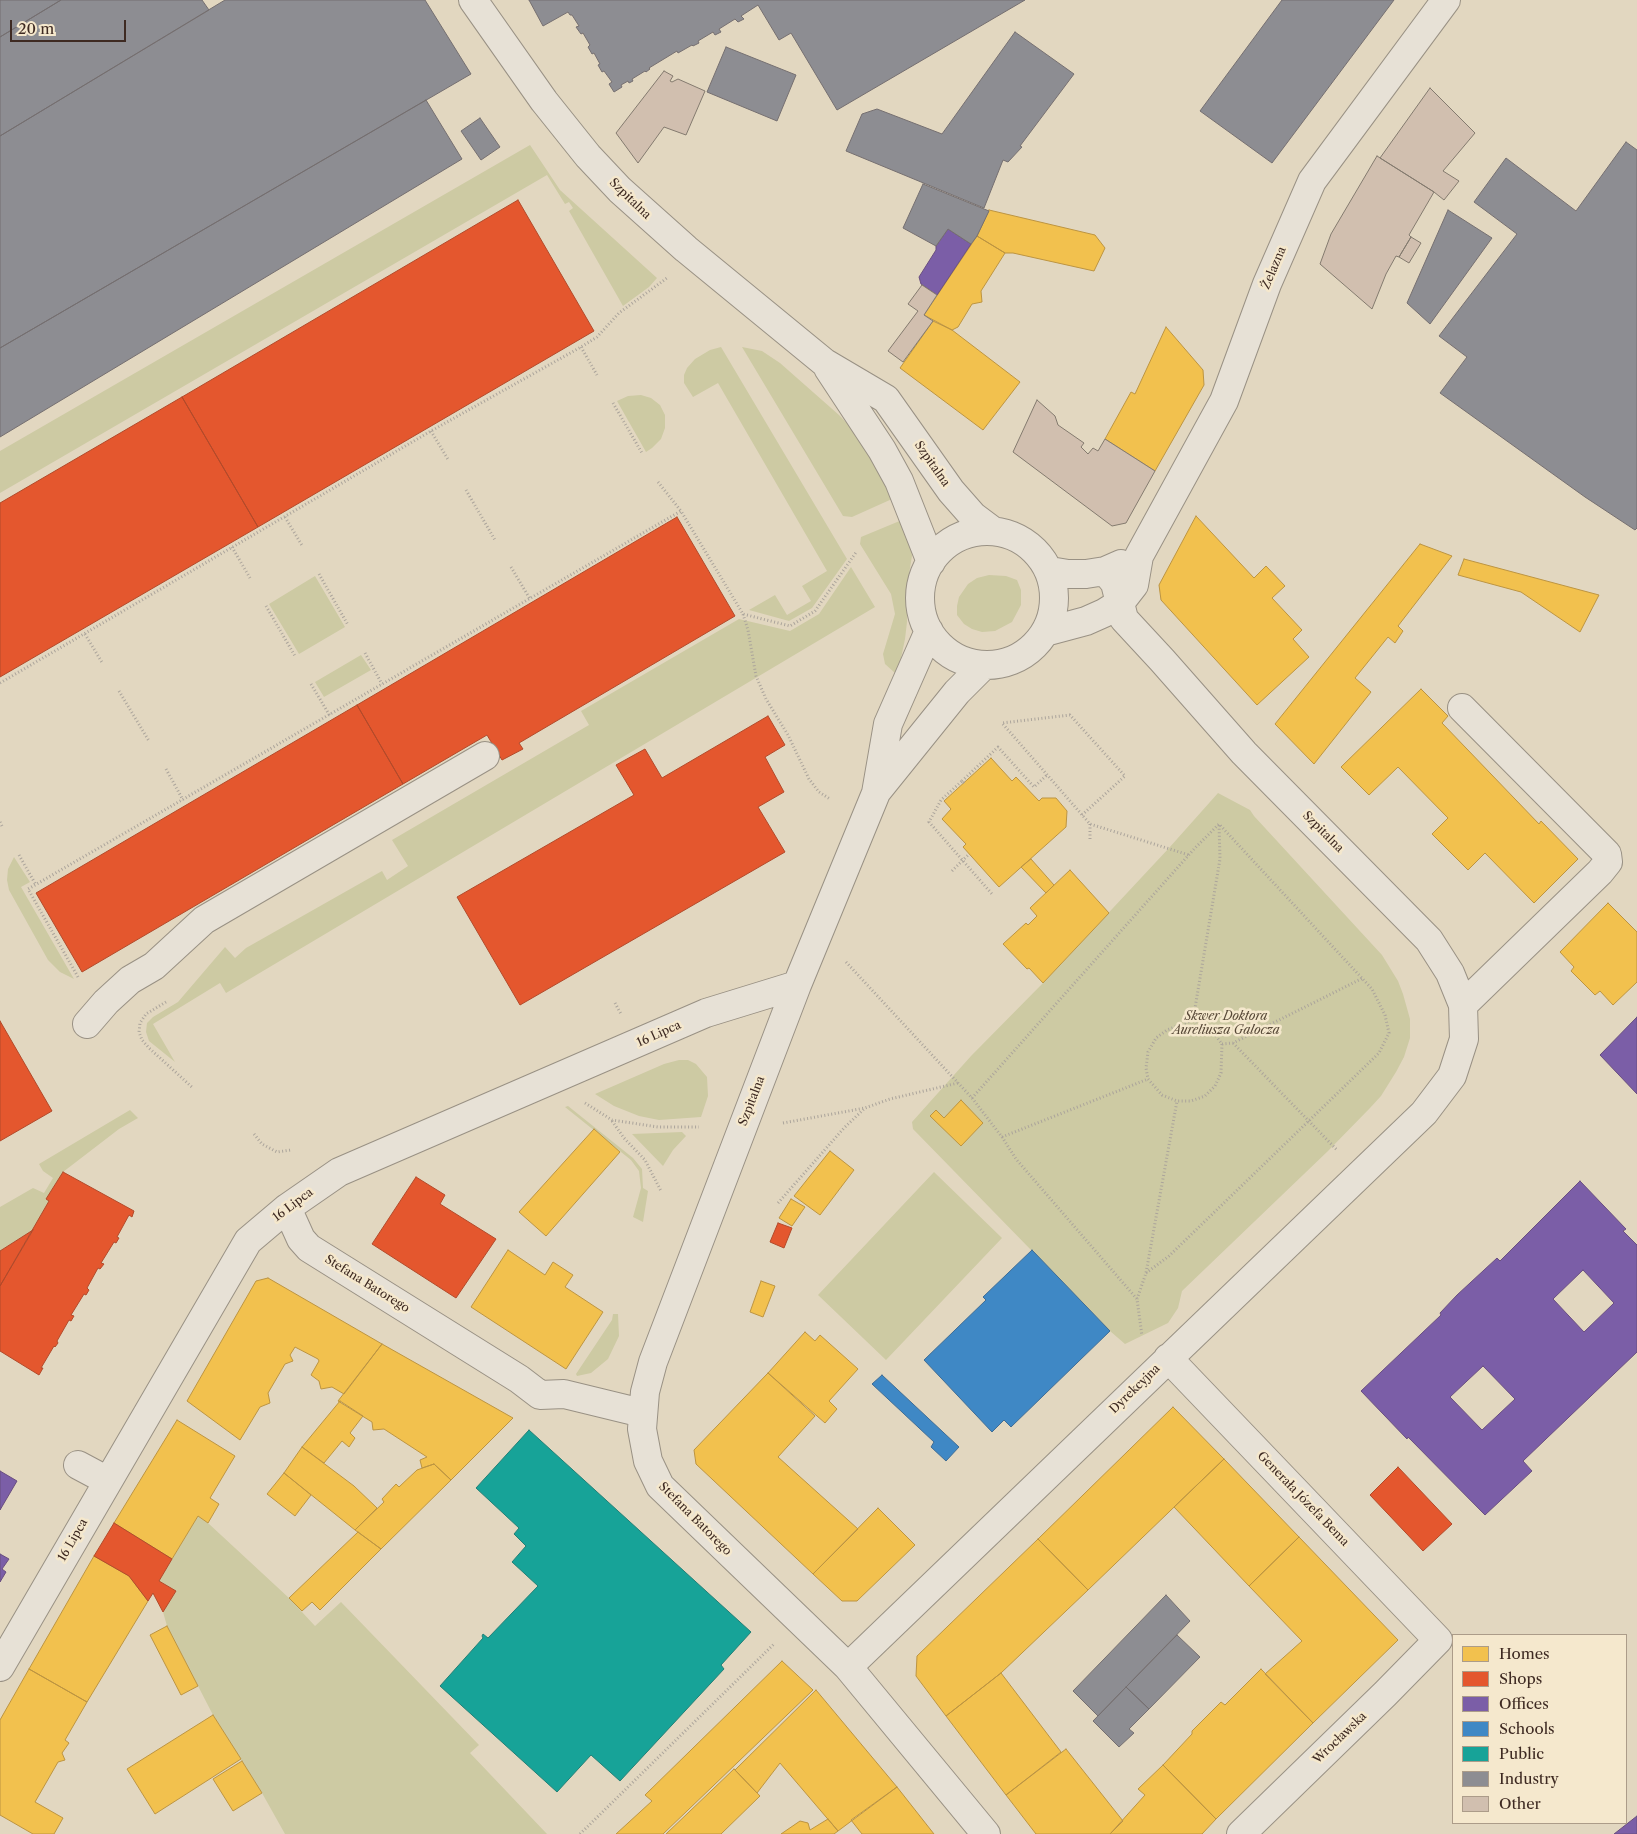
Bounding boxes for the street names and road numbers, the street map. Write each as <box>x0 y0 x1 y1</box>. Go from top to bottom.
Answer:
street label: Szpitalna <box>606 176 654 222</box>
street label: Żelazna <box>1259 245 1289 291</box>
street label: Szpitalna <box>911 438 953 490</box>
street label: Szpitalna <box>1299 808 1347 856</box>
street label: 16 Lipca <box>635 1018 683 1050</box>
street label: Szpitalna <box>736 1074 768 1128</box>
street label: 16 Lipca <box>270 1185 316 1225</box>
street label: Stefana Batorego <box>322 1252 412 1316</box>
street label: Dyrekcyjna <box>1107 1361 1163 1417</box>
street label: Generała Józefa Bema <box>1254 1449 1352 1549</box>
street label: Stefana Batorego <box>655 1479 735 1559</box>
street label: 16 Lipca <box>55 1516 91 1564</box>
street label: Wrocławska <box>1310 1709 1370 1767</box>

